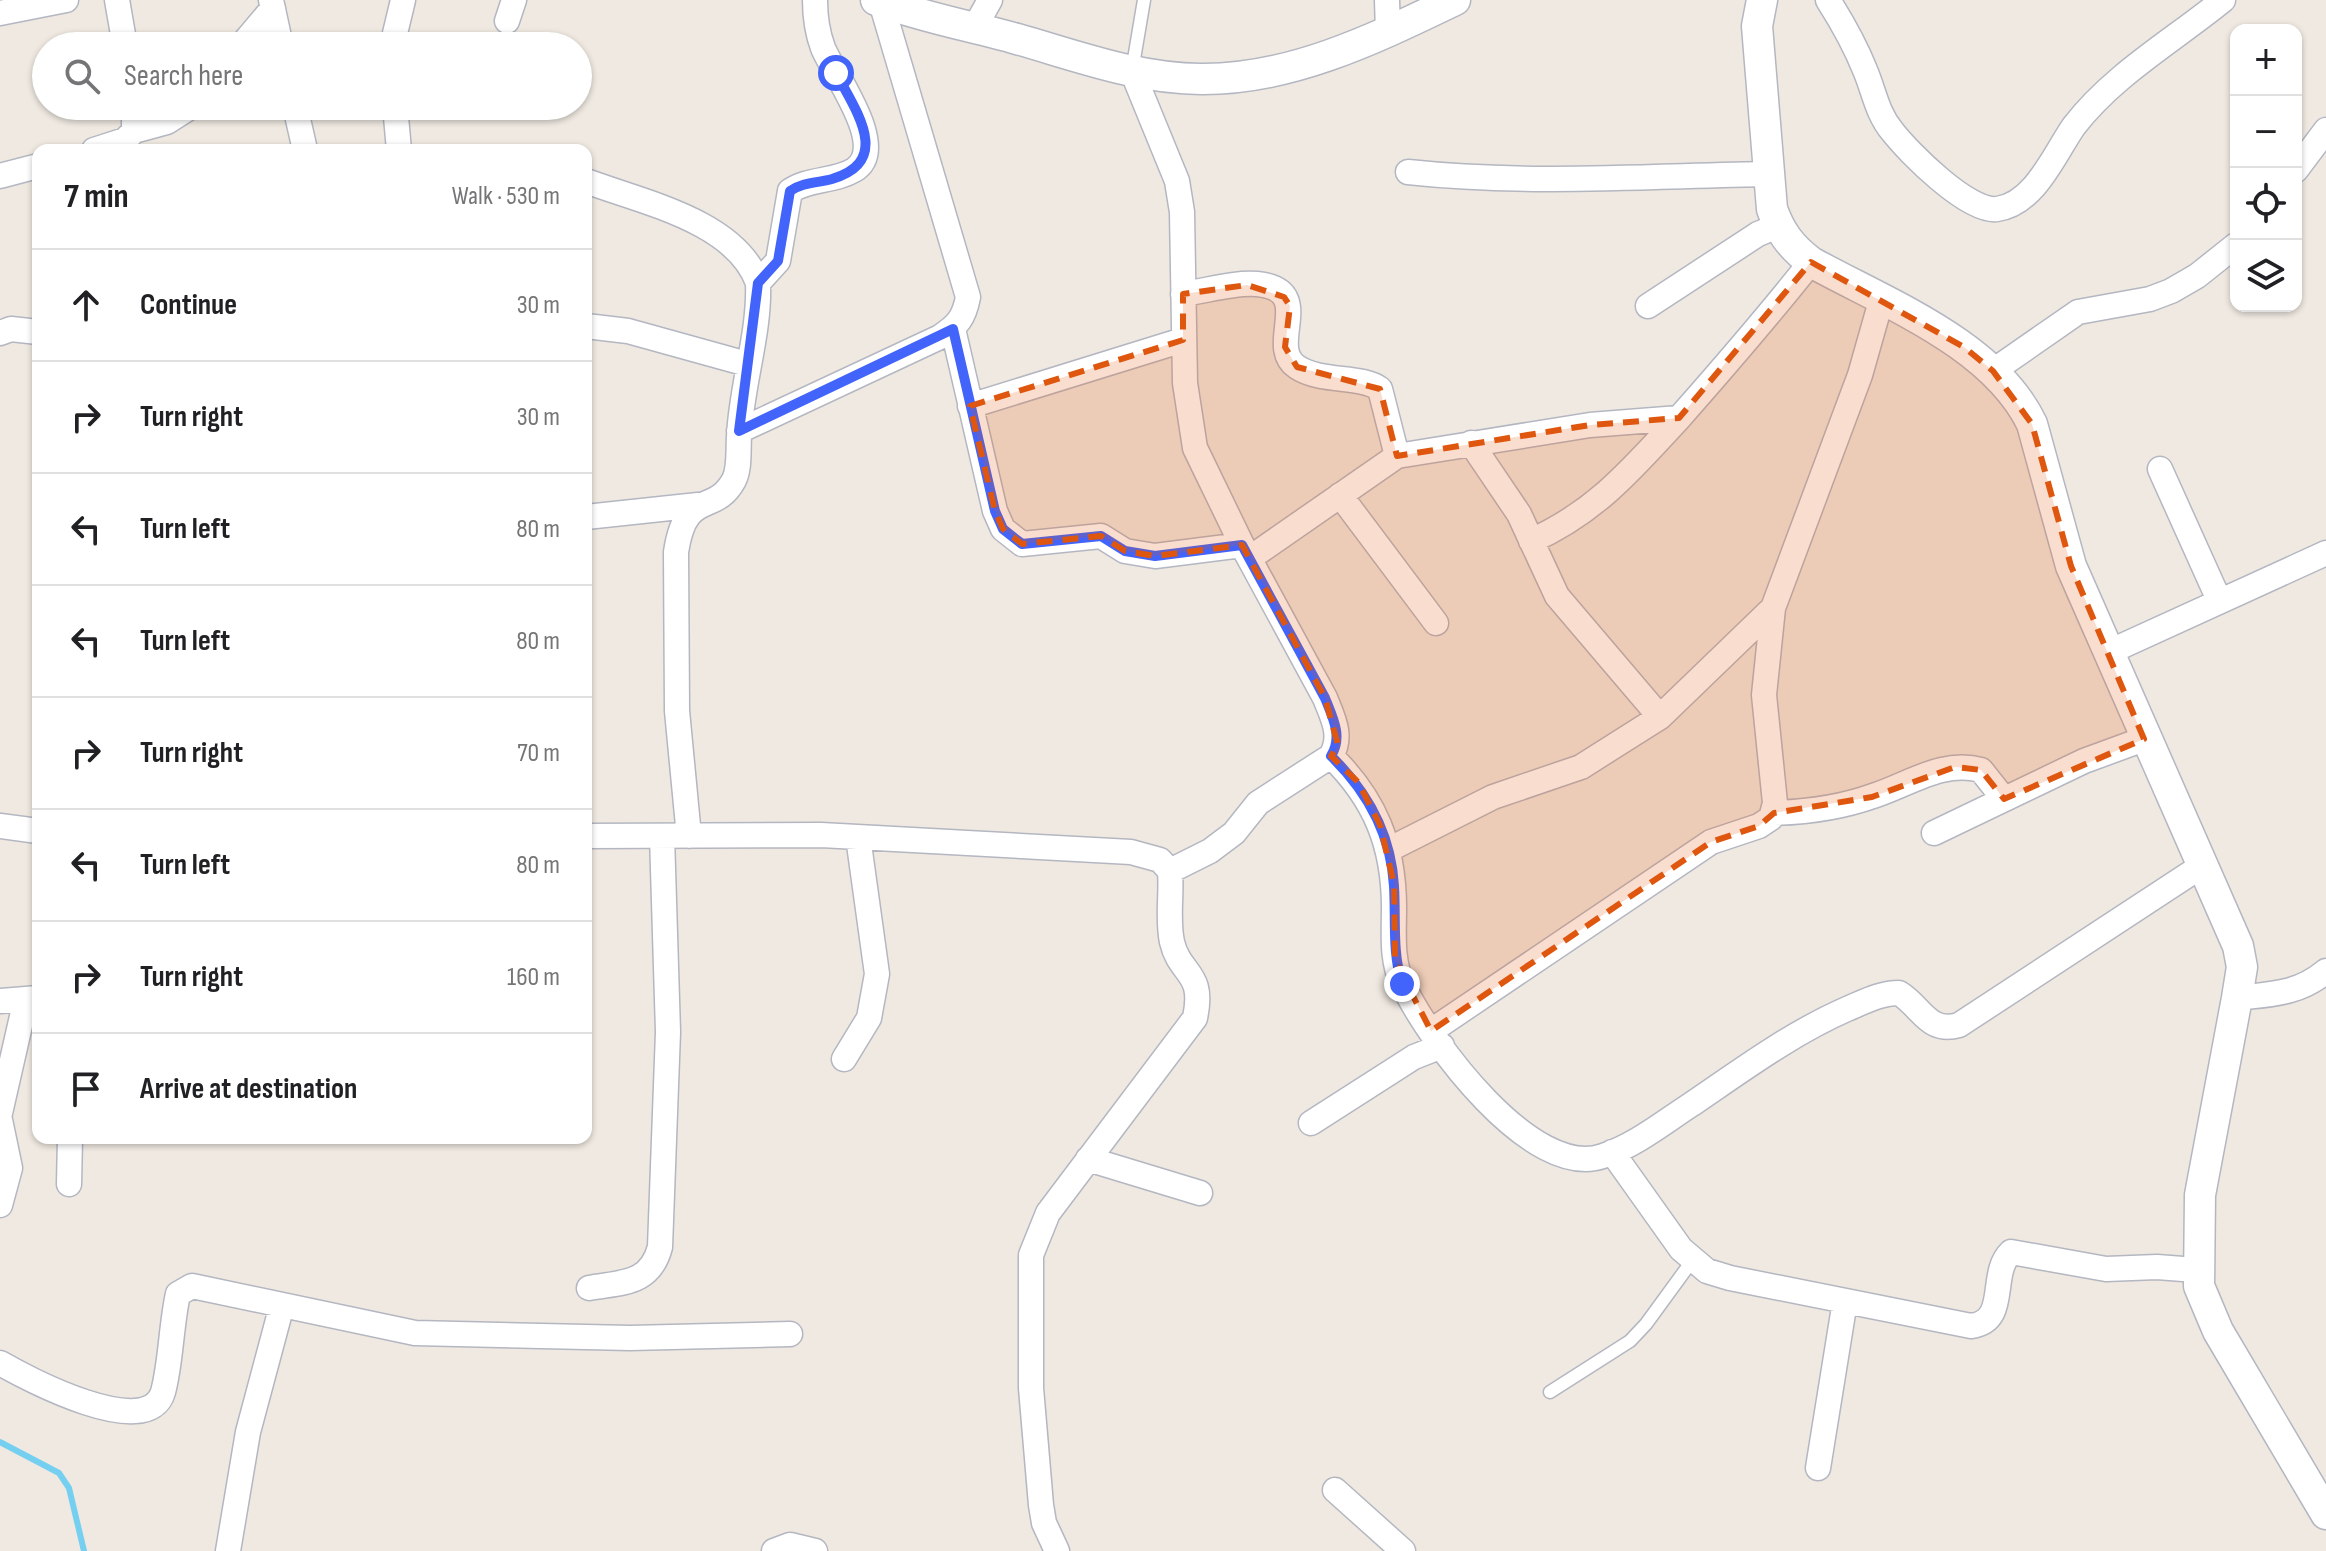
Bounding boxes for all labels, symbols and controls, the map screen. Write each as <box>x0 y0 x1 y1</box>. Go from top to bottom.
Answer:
map controls <box>2230 24 2302 312</box>
button: + <box>2230 24 2302 96</box>
search box <box>32 32 592 120</box>
icon: search <box>60 54 104 98</box>
route start <box>818 55 854 91</box>
text: Search here <box>124 58 243 94</box>
button: − <box>2230 96 2302 168</box>
button: locate <box>2230 168 2302 240</box>
text: 7 min <box>64 176 129 217</box>
text: Walk · 530 m <box>452 181 560 212</box>
button: layers <box>2230 240 2302 312</box>
icon: ahead <box>64 283 108 327</box>
text: Continue <box>140 287 237 323</box>
text: 30 m <box>517 290 560 321</box>
icon: right <box>64 395 108 439</box>
text: Turn right <box>140 399 243 435</box>
text: 30 m <box>517 402 560 433</box>
icon: left <box>64 507 108 551</box>
text: Turn left <box>140 511 230 547</box>
text: 80 m <box>516 514 560 545</box>
icon: left <box>64 619 108 663</box>
text: Turn left <box>140 623 230 659</box>
text: 80 m <box>516 626 560 657</box>
icon: right <box>64 731 108 775</box>
text: Turn right <box>140 735 243 771</box>
text: 70 m <box>517 738 560 769</box>
icon: left <box>64 843 108 887</box>
text: Turn left <box>140 847 230 883</box>
text: 80 m <box>516 850 560 881</box>
icon: right <box>64 955 108 999</box>
text: Turn right <box>140 959 243 995</box>
text: 160 m <box>507 962 560 993</box>
route end <box>1384 966 1420 1002</box>
icon: arrive <box>64 1067 108 1111</box>
text: Arrive at destination <box>140 1071 357 1107</box>

